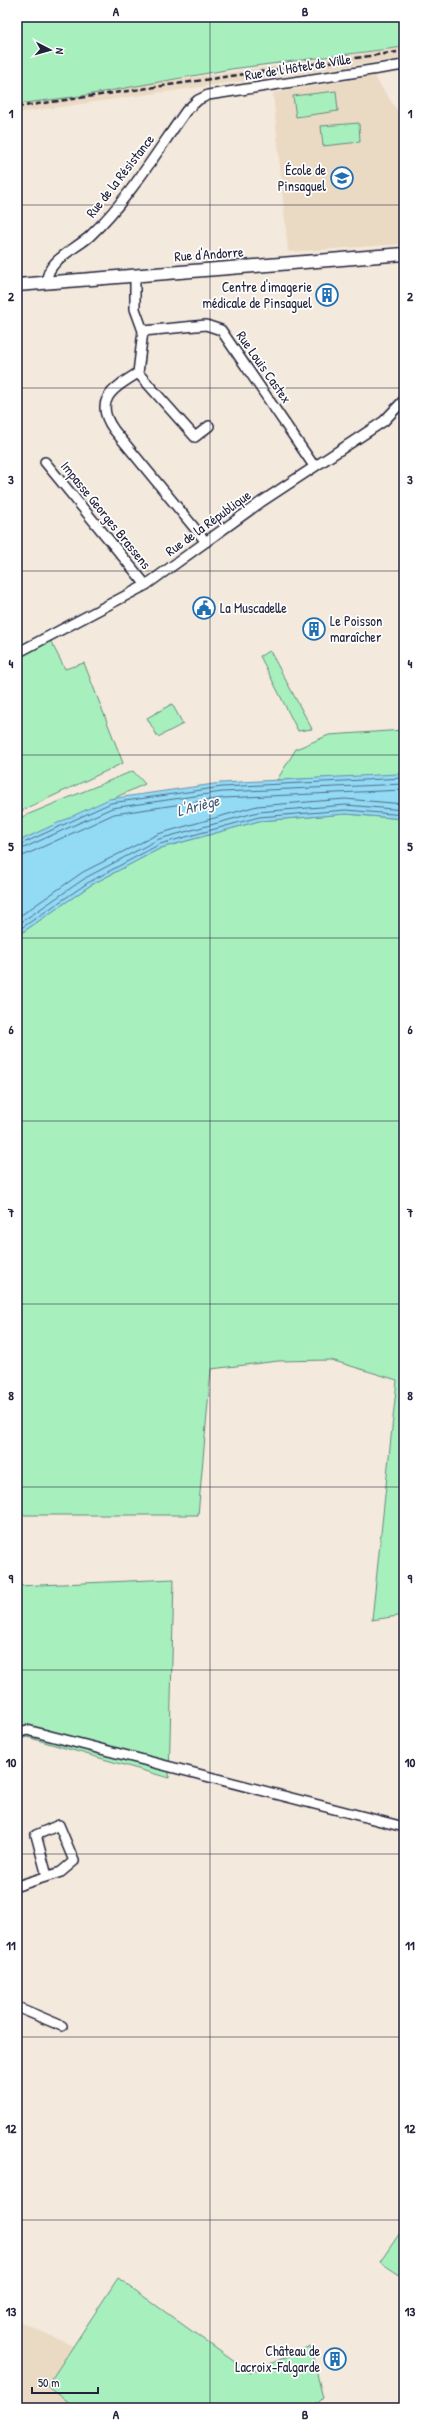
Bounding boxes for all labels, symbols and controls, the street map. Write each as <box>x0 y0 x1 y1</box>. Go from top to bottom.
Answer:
text: A <box>113 2 120 20</box>
text: B <box>302 2 309 20</box>
north arrow <box>30 30 70 70</box>
text: N <box>53 47 67 55</box>
street label: Rue de l'Hôtel de Ville <box>243 49 353 84</box>
text: 1 <box>9 104 14 122</box>
text: 1 <box>408 104 413 122</box>
street label: Rue de la Résistance <box>81 130 158 221</box>
place label: École de Pinsaguel <box>278 160 326 196</box>
school or university icon: École de Pinsaguel <box>329 165 355 191</box>
street label: Rue d'Andorre <box>174 242 245 265</box>
place label: Centre d'imagerie médicale de Pinsaguel <box>202 277 312 313</box>
building icon: Centre d'imagerie médicale de Pinsaguel <box>314 282 340 308</box>
text: 2 <box>8 287 15 305</box>
text: 2 <box>407 287 414 305</box>
street label: Rue Louis Castex <box>232 327 296 407</box>
street label: Impasse Georges Brassens <box>56 457 156 573</box>
text: 3 <box>8 470 14 488</box>
text: 3 <box>407 470 413 488</box>
street label: Rue de la République <box>161 485 255 561</box>
public building icon: La Muscadelle <box>191 595 217 621</box>
place label: La Muscadelle <box>220 598 287 617</box>
place label: Le Poisson maraîcher <box>330 611 382 646</box>
building icon: Le Poisson maraîcher <box>301 616 327 642</box>
text: 4 <box>9 654 14 672</box>
text: 4 <box>408 654 413 672</box>
water label: L'Ariège <box>174 790 222 821</box>
text: 5 <box>8 837 14 855</box>
text: 5 <box>407 837 413 855</box>
text: 6 <box>8 1020 14 1038</box>
text: 6 <box>407 1020 413 1038</box>
text: 7 <box>7 1203 15 1221</box>
text: 7 <box>406 1203 414 1221</box>
text: 8 <box>8 1386 14 1404</box>
text: 8 <box>407 1386 413 1404</box>
text: 9 <box>9 1569 14 1587</box>
text: 9 <box>408 1569 413 1587</box>
text: 10 <box>6 1753 16 1771</box>
text: 10 <box>405 1753 415 1771</box>
text: 11 <box>6 1936 16 1954</box>
text: 11 <box>405 1936 415 1954</box>
text: 12 <box>6 2119 17 2137</box>
text: 12 <box>405 2119 416 2137</box>
text: 13 <box>6 2302 16 2320</box>
text: 13 <box>405 2302 415 2320</box>
place label: Château de Lacroix-Falgarde <box>235 2341 320 2377</box>
building icon: Château de Lacroix-Falgarde <box>322 2346 348 2372</box>
scale bar <box>32 2369 98 2395</box>
text: 50 m <box>38 2374 59 2391</box>
text: A <box>113 2405 120 2423</box>
text: B <box>302 2405 309 2423</box>

